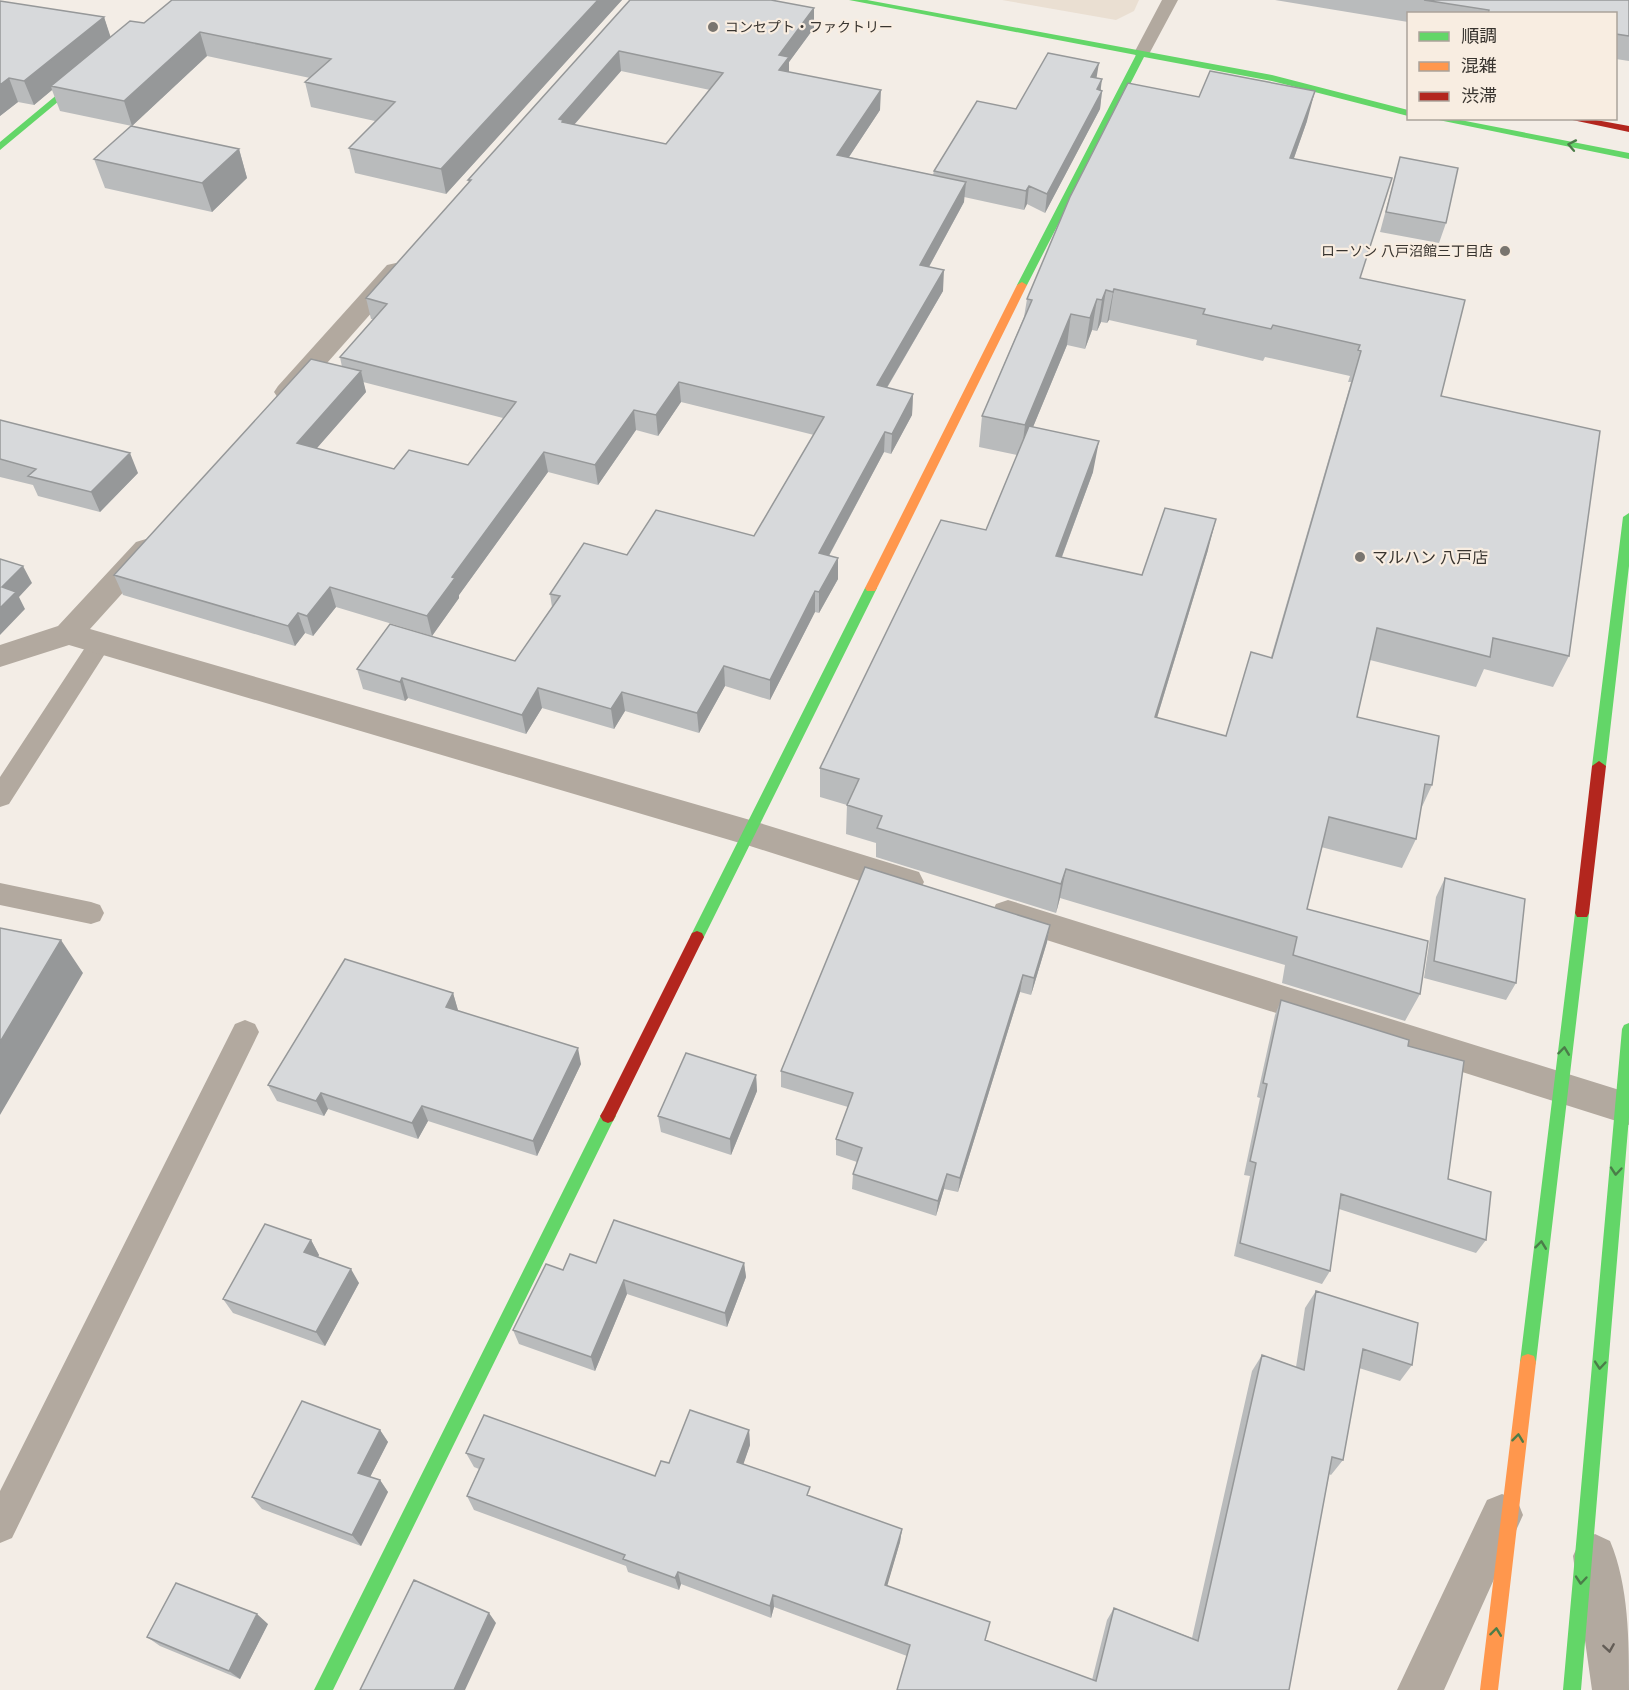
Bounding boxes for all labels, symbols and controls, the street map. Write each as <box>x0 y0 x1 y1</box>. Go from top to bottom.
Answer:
legend <box>1407 12 1617 120</box>
place label: コンセプト・ファクトリー <box>725 17 893 37</box>
marker: コンセプト・ファクトリー <box>706 20 720 34</box>
text: 順調 <box>1461 23 1497 48</box>
text: 混雑 <box>1461 53 1497 78</box>
text: 渋滞 <box>1461 83 1497 108</box>
one-way arrow <box>1567 139 1577 152</box>
place label: ローソン 八戸沼館三丁目店 <box>1321 241 1493 261</box>
marker: ローソン 八戸沼館三丁目店 <box>1498 244 1512 258</box>
place label: マルハン 八戸店 <box>1372 546 1488 569</box>
marker: マルハン 八戸店 <box>1353 550 1367 564</box>
one-way arrow <box>1557 1046 1570 1055</box>
one-way arrow <box>1610 1166 1623 1175</box>
one-way arrow <box>1534 1240 1547 1249</box>
one-way arrow <box>1593 1361 1606 1370</box>
one-way arrow <box>1511 1434 1524 1443</box>
one-way arrow <box>1575 1576 1588 1585</box>
one-way arrow <box>1489 1627 1501 1636</box>
one-way arrow <box>1602 1643 1615 1653</box>

